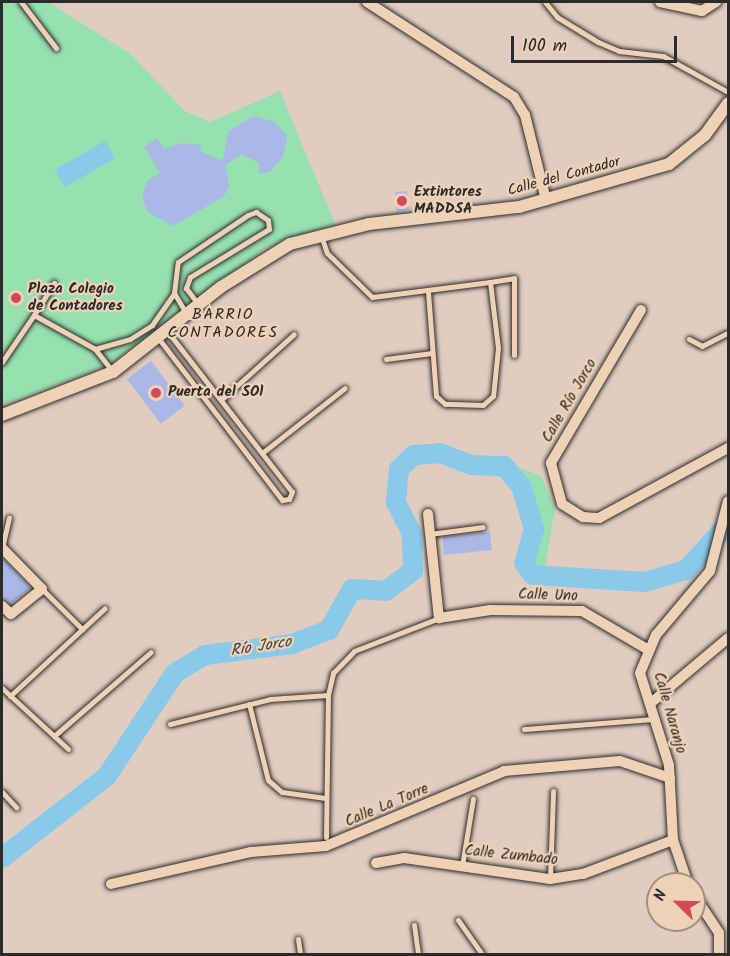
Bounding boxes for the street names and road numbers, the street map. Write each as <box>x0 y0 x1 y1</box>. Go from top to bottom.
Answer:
street label: Calle del Contador <box>506 153 622 201</box>
street label: Calle Río Jorco <box>539 356 601 446</box>
street label: Calle Uno <box>518 586 578 606</box>
street label: Calle Naranjo <box>649 670 689 756</box>
street label: Calle La Torre <box>343 780 431 832</box>
street label: Calle Zumbado <box>463 842 559 870</box>

